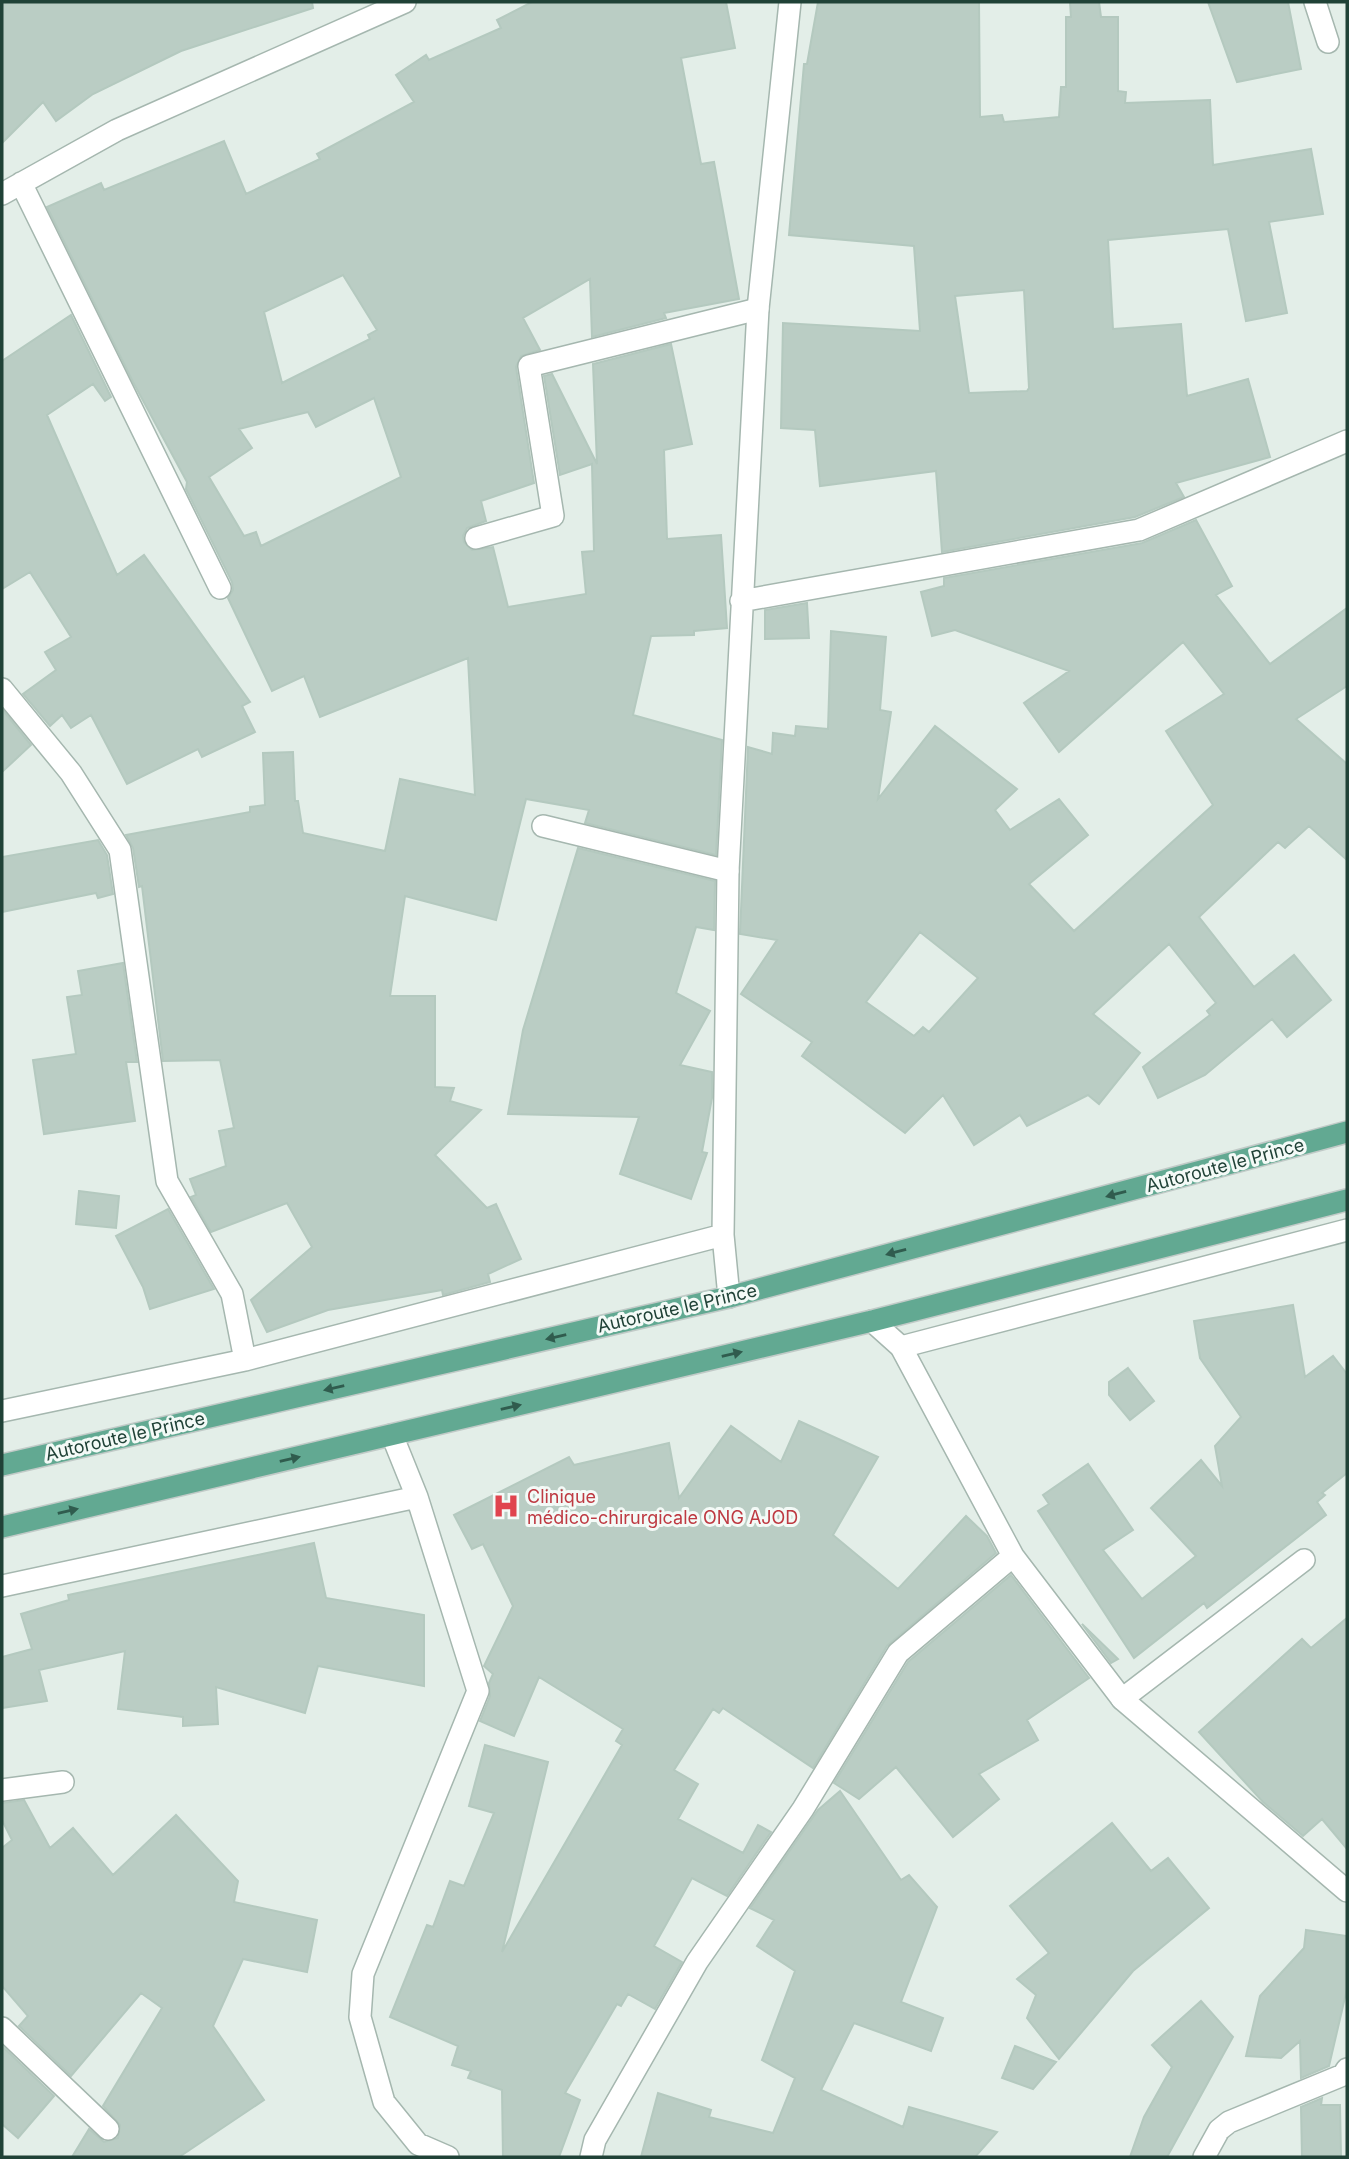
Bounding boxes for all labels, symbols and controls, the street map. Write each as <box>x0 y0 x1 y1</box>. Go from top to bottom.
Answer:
street label: Autoroute le Prince <box>1144 1134 1306 1196</box>
one-way arrow <box>1104 1189 1126 1200</box>
one-way arrow <box>885 1247 907 1258</box>
street label: Autoroute le Prince <box>595 1279 759 1337</box>
one-way arrow <box>545 1331 567 1342</box>
one-way arrow <box>722 1349 744 1360</box>
one-way arrow <box>323 1382 345 1393</box>
one-way arrow <box>500 1401 522 1412</box>
street label: Autoroute le Prince <box>43 1407 207 1465</box>
one-way arrow <box>279 1453 301 1464</box>
place label: Clinique médico-chirurgicale ONG AJOD <box>527 1486 798 1528</box>
hospital icon: Clinique médico-chirurgicale ONG AJOD <box>491 1491 521 1521</box>
one-way arrow <box>57 1505 79 1516</box>

